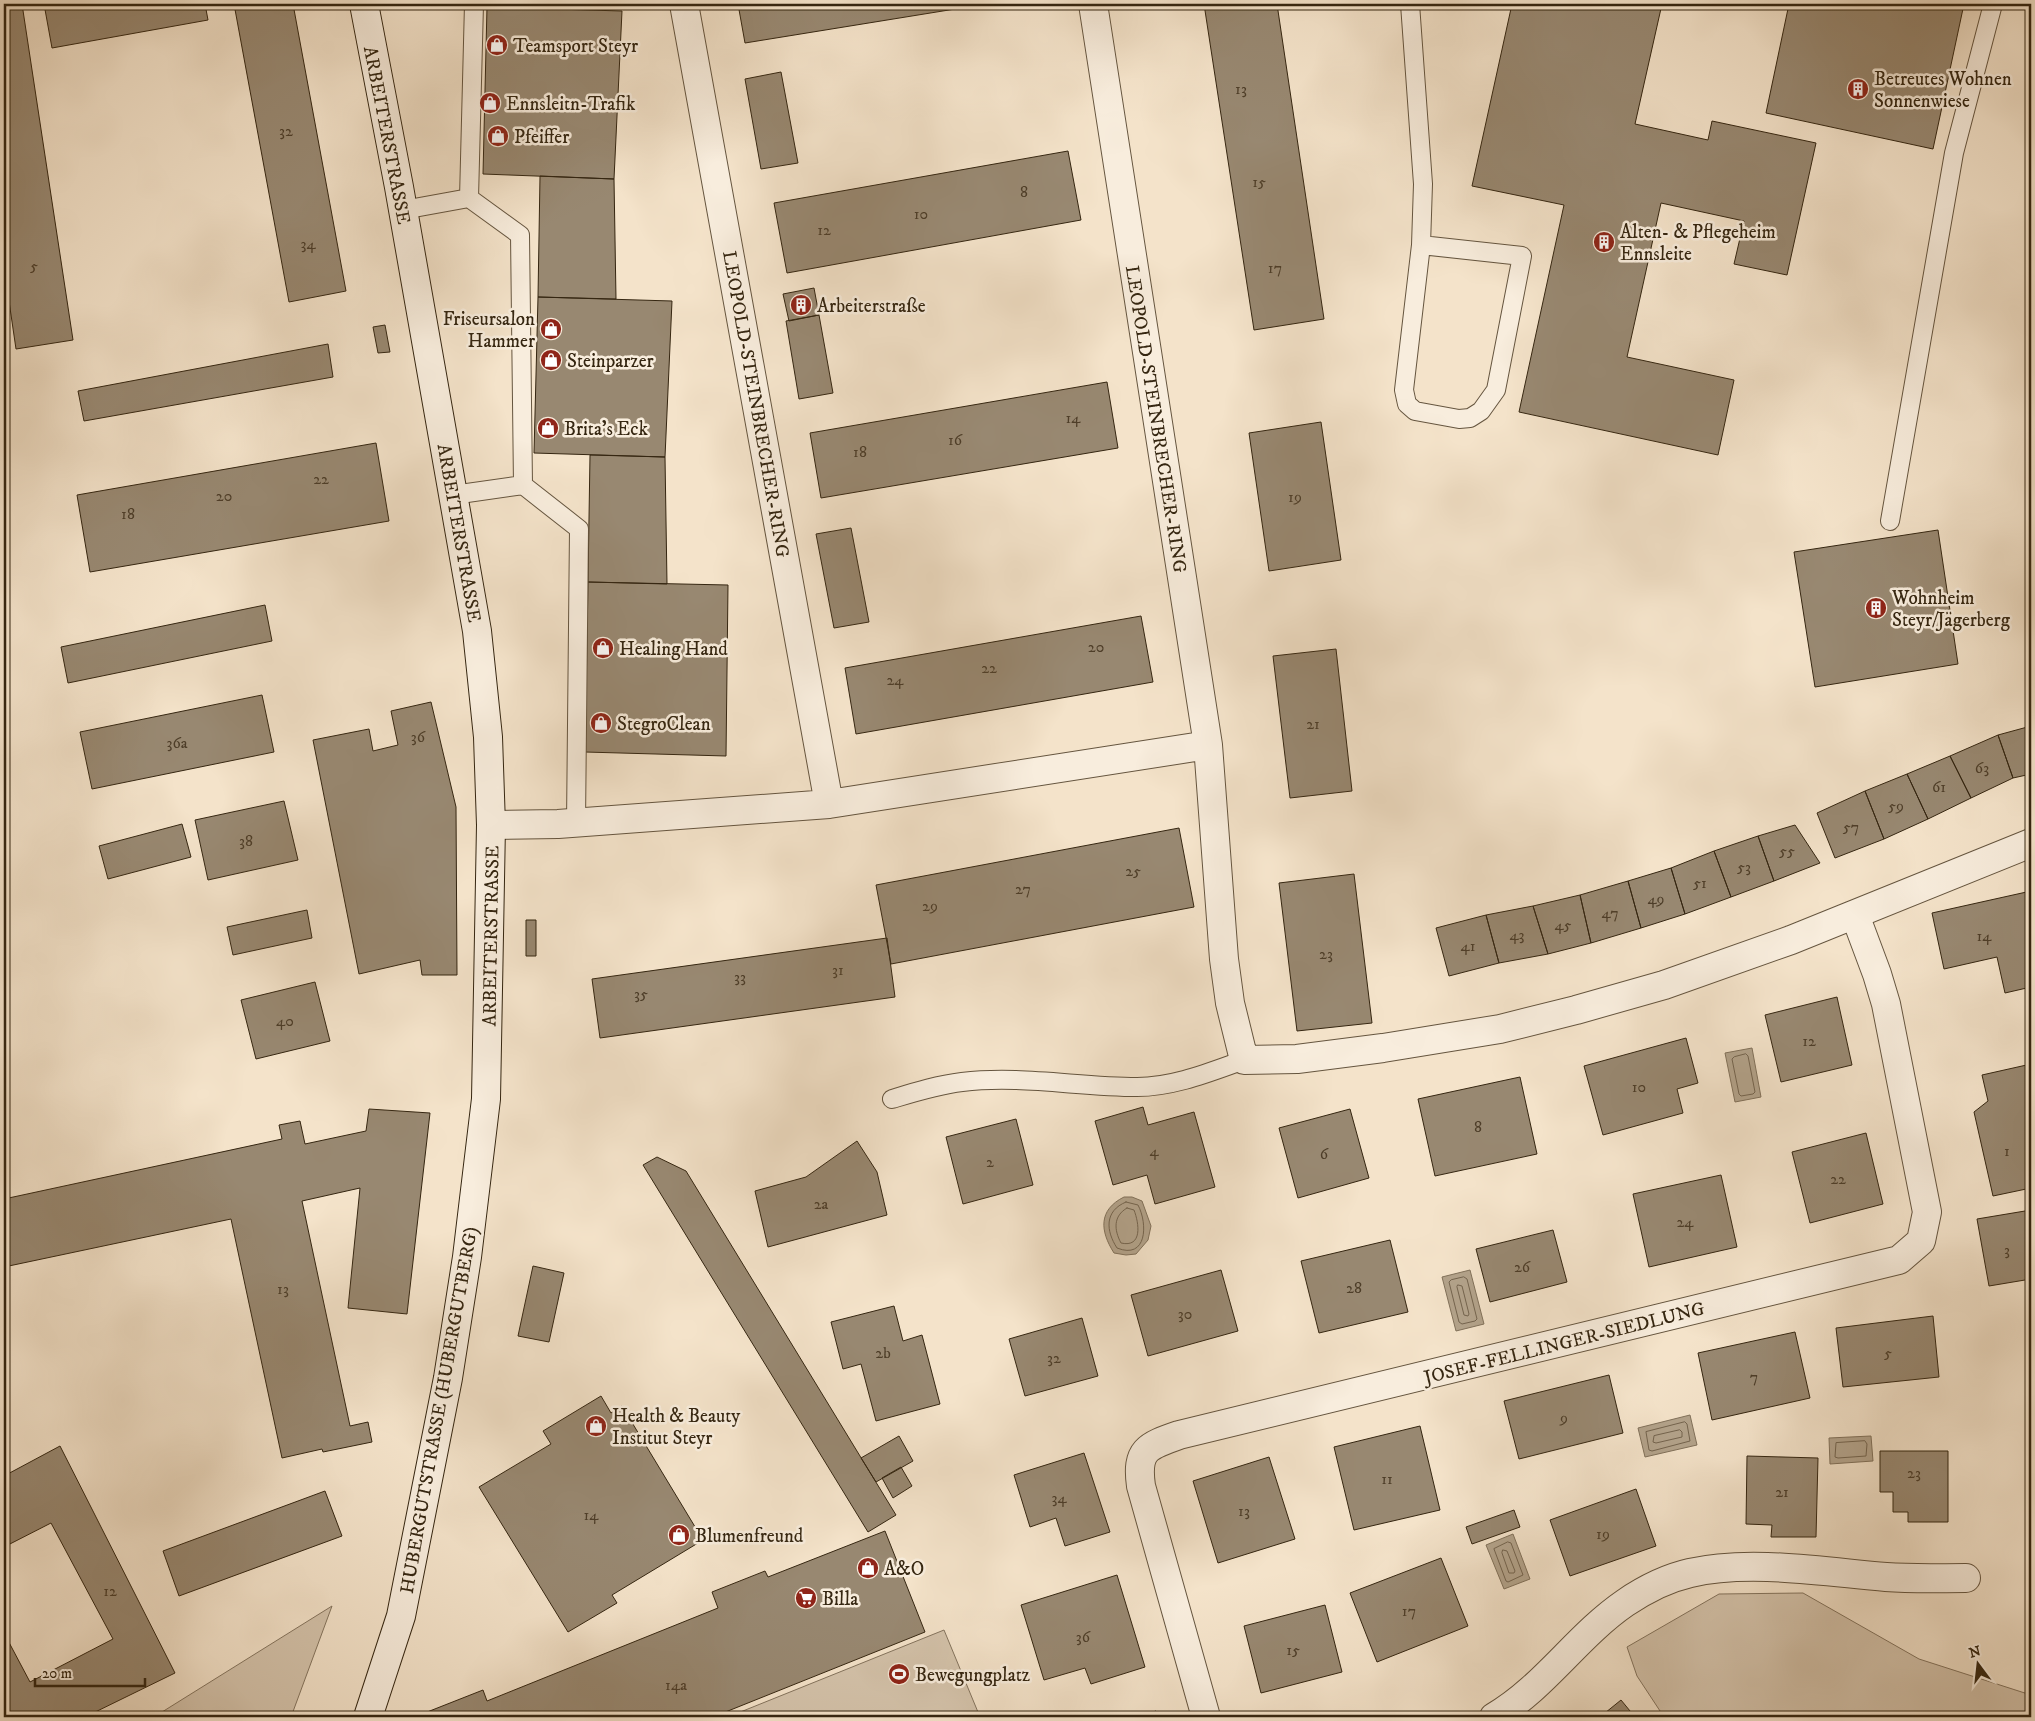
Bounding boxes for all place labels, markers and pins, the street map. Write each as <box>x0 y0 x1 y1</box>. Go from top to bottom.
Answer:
shop icon: Teamsport Steyr <box>485 33 509 57</box>
place label: Teamsport Steyr <box>513 35 638 58</box>
place label: Betreutes Wohnen Sonnenwiese <box>1874 68 2012 113</box>
building icon: Betreutes Wohnen Sonnenwiese <box>1846 77 1870 101</box>
shop icon: Ennsleitn-Trafik <box>478 91 502 115</box>
place label: Ennsleitn-Trafik <box>506 93 636 116</box>
shop icon: Pfeiffer <box>486 124 510 148</box>
place label: Pfeiffer <box>514 126 569 149</box>
place label: Alten- & Pflegeheim Ennsleite <box>1620 221 1776 266</box>
building icon: Alten- & Pflegeheim Ennsleite <box>1592 230 1616 254</box>
building icon: Arbeiterstraße <box>789 293 813 317</box>
place label: Arbeiterstraße <box>817 295 926 318</box>
place label: Friseursalon Hammer <box>443 308 535 353</box>
shop icon: Friseursalon Hammer <box>539 317 563 341</box>
shop icon: Steinparzer <box>539 348 563 372</box>
place label: Steinparzer <box>567 350 654 373</box>
shop icon: Brita's Eck <box>536 416 560 440</box>
place label: Brita's Eck <box>564 418 648 441</box>
place label: Wohnheim Steyr/Jägerberg <box>1891 587 2011 632</box>
building icon: Wohnheim Steyr/Jägerberg <box>1864 596 1888 620</box>
shop icon: Healing Hand <box>591 636 615 660</box>
place label: Healing Hand <box>619 638 728 661</box>
shop icon: StegroClean <box>589 711 613 735</box>
place label: StegroClean <box>617 713 711 736</box>
place label: Health & Beauty Institut Steyr <box>612 1405 741 1450</box>
shop icon: Health & Beauty Institut Steyr <box>584 1414 608 1438</box>
shop icon: Blumenfreund <box>667 1523 691 1547</box>
place label: Blumenfreund <box>695 1525 804 1548</box>
shop icon: A&O <box>856 1556 880 1580</box>
place label: A&O <box>884 1558 924 1581</box>
supermarket icon: Billa <box>794 1586 818 1610</box>
place label: Billa <box>822 1588 858 1611</box>
sports icon: Bewegungplatz <box>887 1662 911 1686</box>
place label: Bewegungplatz <box>915 1664 1030 1687</box>

